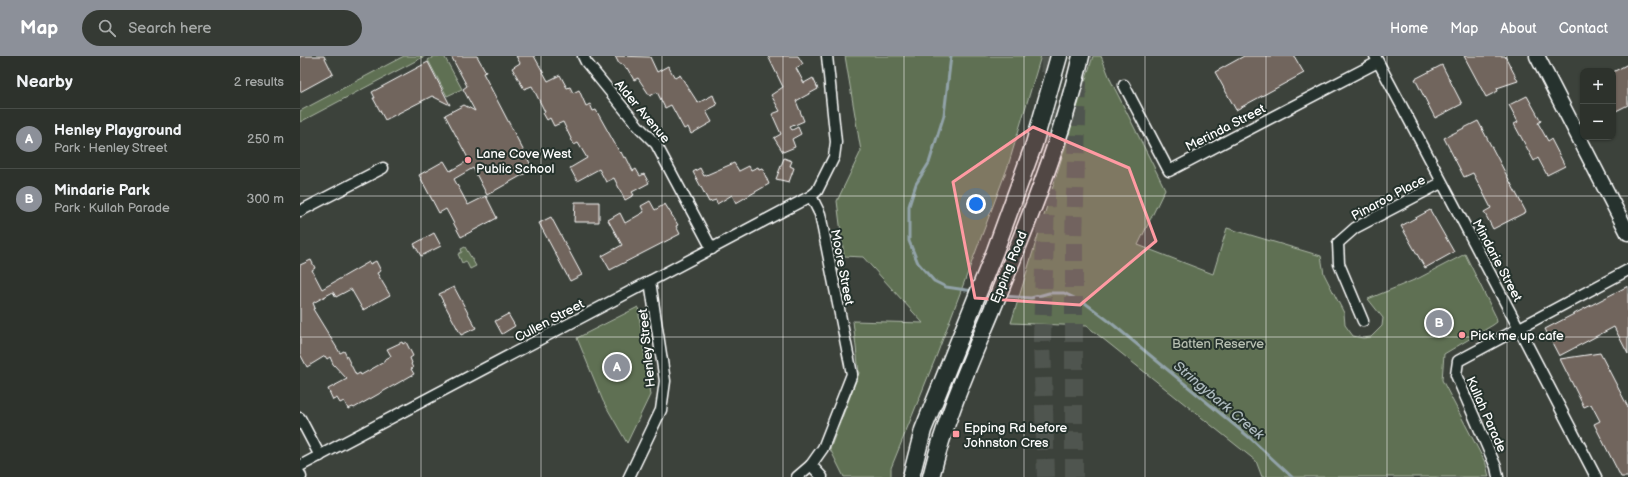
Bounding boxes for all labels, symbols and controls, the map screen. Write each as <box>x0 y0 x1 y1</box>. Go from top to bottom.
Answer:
search box <box>82 10 362 46</box>
text: Map <box>20 17 58 40</box>
icon: search <box>96 17 118 39</box>
text: Search here <box>128 19 211 38</box>
text: Home <box>1390 20 1428 37</box>
text: Map <box>1450 20 1478 37</box>
text: About <box>1500 20 1537 37</box>
text: Contact <box>1559 20 1608 37</box>
map controls <box>1580 68 1616 140</box>
button: + <box>1580 68 1616 104</box>
text: Nearby <box>16 72 73 92</box>
text: 2 results <box>234 74 284 90</box>
street label: Alder Avenue <box>611 77 674 147</box>
street label: Merinda Street <box>1183 101 1268 155</box>
button: − <box>1580 104 1616 140</box>
text: Henley Playground <box>54 121 182 140</box>
text: A <box>25 131 33 147</box>
text: 250 m <box>247 131 284 147</box>
text: Park · Henley Street <box>54 140 167 156</box>
place label: Lane Cove West Public School <box>476 146 572 177</box>
marker: Lane Cove West Public School <box>463 155 473 165</box>
street label: Pinaroo Place <box>1349 172 1428 224</box>
text: Mindarie Park <box>54 181 150 200</box>
text: B <box>24 191 34 207</box>
text: 300 m <box>246 191 284 207</box>
your location <box>966 194 986 214</box>
text: Park · Kullah Parade <box>54 200 170 216</box>
street label: Mindarie Street <box>1469 217 1525 304</box>
street label: Moore Street <box>827 228 857 307</box>
street label: Epping Road <box>987 229 1031 306</box>
street label: Cullen Street <box>512 296 587 346</box>
street label: Henley Street <box>635 308 659 388</box>
pin: B <box>1426 308 1452 338</box>
place label: Pick me up cafe <box>1470 328 1564 344</box>
marker: Pick me up cafe <box>1457 330 1467 340</box>
park label: Batten Reserve <box>1172 336 1264 352</box>
pin: A <box>604 352 630 382</box>
water label: Stringybark Creek <box>1170 358 1268 444</box>
street label: Kullah Parade <box>1462 374 1510 455</box>
place label: Epping Rd before Johnston Cres <box>964 420 1068 451</box>
marker: Epping Rd before Johnston Cres <box>951 429 961 439</box>

